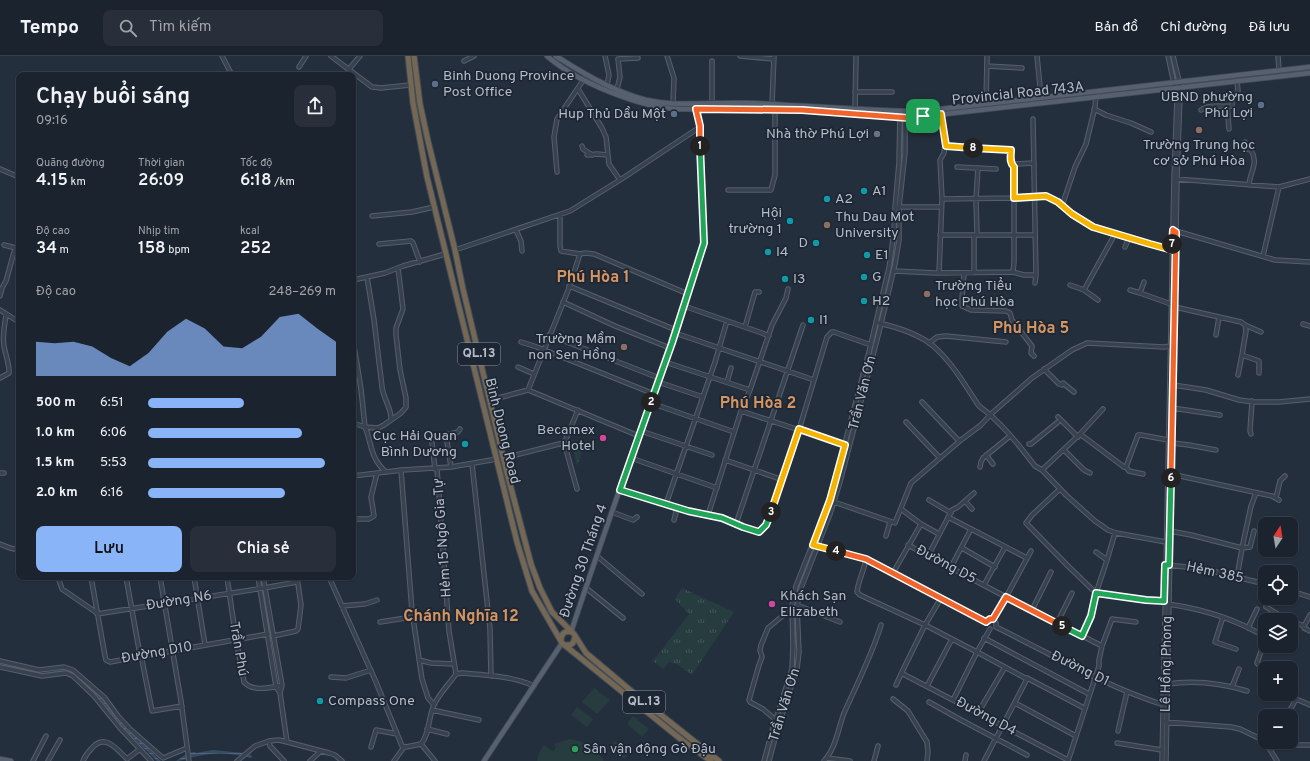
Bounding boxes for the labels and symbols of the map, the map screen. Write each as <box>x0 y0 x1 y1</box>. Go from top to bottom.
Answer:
place label: Binh Duong Province Post Office <box>443 68 574 101</box>
marker: Binh Duong Province Post Office <box>430 79 440 89</box>
street label: Provincial Road 743A <box>951 79 1085 109</box>
place label: UBND phường Phú Lợi <box>1161 89 1253 122</box>
pin <box>906 99 940 133</box>
marker: UBND phường Phú Lợi <box>1256 100 1266 110</box>
place label: Hup Thủ Dầu Một <box>558 106 666 123</box>
marker: Hup Thủ Dầu Một <box>669 109 679 119</box>
marker: Trường Trung học cơ sở Phú Hòa <box>1194 125 1204 135</box>
place label: Nhà thờ Phú Lợi <box>766 126 869 143</box>
marker: Nhà thờ Phú Lợi <box>872 129 882 139</box>
pin: 1 <box>690 136 710 156</box>
place label: Trường Trung học cơ sở Phú Hòa <box>1143 137 1255 170</box>
pin: 8 <box>963 138 983 158</box>
place label: A1 <box>872 183 887 200</box>
marker: A1 <box>859 186 869 196</box>
place label: A2 <box>835 191 853 208</box>
marker: A2 <box>822 194 832 204</box>
place label: Hội trường 1 <box>728 205 782 238</box>
place label: Thu Dau Mot University <box>835 209 914 242</box>
marker: Hội trường 1 <box>785 216 795 226</box>
marker: Thu Dau Mot University <box>822 220 832 230</box>
pin: 7 <box>1162 234 1182 254</box>
place label: D <box>798 235 808 252</box>
marker: D <box>811 238 821 248</box>
place label: I4 <box>776 244 788 261</box>
marker: I4 <box>763 247 773 257</box>
place label: E1 <box>875 247 889 264</box>
marker: E1 <box>862 250 872 260</box>
district label: Phú Hòa 1 <box>556 268 630 288</box>
place label: G <box>872 269 882 286</box>
place label: I3 <box>793 271 805 288</box>
marker: G <box>859 272 869 282</box>
marker: I3 <box>780 274 790 284</box>
place label: Trường Tiểu học Phú Hòa <box>935 277 1014 311</box>
marker: Trường Tiểu học Phú Hòa <box>922 289 932 299</box>
place label: H2 <box>872 293 890 310</box>
marker: H2 <box>859 296 869 306</box>
place label: I1 <box>819 312 828 329</box>
marker: I1 <box>806 315 816 325</box>
district label: Phú Hòa 5 <box>993 319 1069 339</box>
place label: Trường Mầm non Sen Hồng <box>528 331 616 364</box>
marker: Trường Mầm non Sen Hồng <box>619 342 629 352</box>
road number: QL.13 <box>458 343 500 365</box>
street label: Trần Văn Ơn <box>846 354 880 432</box>
street label: Binh Duong Road <box>481 376 523 486</box>
pin: 2 <box>641 392 661 412</box>
district label: Phú Hòa 2 <box>720 394 796 414</box>
place label: Becamex Hotel <box>537 422 595 455</box>
place label: Cục Hải Quan Bình Dương <box>373 428 457 461</box>
marker: Becamex Hotel <box>598 433 608 443</box>
marker: Cục Hải Quan Bình Dương <box>460 439 470 449</box>
pin: 6 <box>1161 468 1181 488</box>
street label: Hẻm 15 Ngô Gia Tự <box>430 477 456 598</box>
street label: Đường 30 Tháng 4 <box>557 502 611 620</box>
pin: 3 <box>761 502 781 522</box>
north arrow <box>1258 517 1298 557</box>
pin: 4 <box>826 541 846 561</box>
street label: Đường D5 <box>913 542 979 588</box>
street label: Hẻm 385 <box>1185 559 1245 587</box>
street label: Đường N6 <box>145 587 213 615</box>
place label: Khách Sạn Elizabeth <box>780 588 846 621</box>
marker: Khách Sạn Elizabeth <box>767 599 777 609</box>
district label: Chánh Nghĩa 12 <box>403 607 519 627</box>
pin: 5 <box>1052 616 1072 636</box>
street label: Lê Hồng Phong <box>1158 616 1176 712</box>
street label: Trần Phú <box>225 620 251 678</box>
street label: Đường D10 <box>120 638 194 668</box>
street label: Đường D1 <box>1048 648 1112 690</box>
street label: Trần Văn Ơn <box>766 666 804 744</box>
road number: QL.13 <box>623 691 665 713</box>
place label: Compass One <box>328 693 415 710</box>
street label: Đường D4 <box>953 694 1019 740</box>
marker: Compass One <box>315 696 325 706</box>
place label: Sân vận động Gò Đậu <box>583 741 716 758</box>
marker: Sân vận động Gò Đậu <box>570 744 580 754</box>

